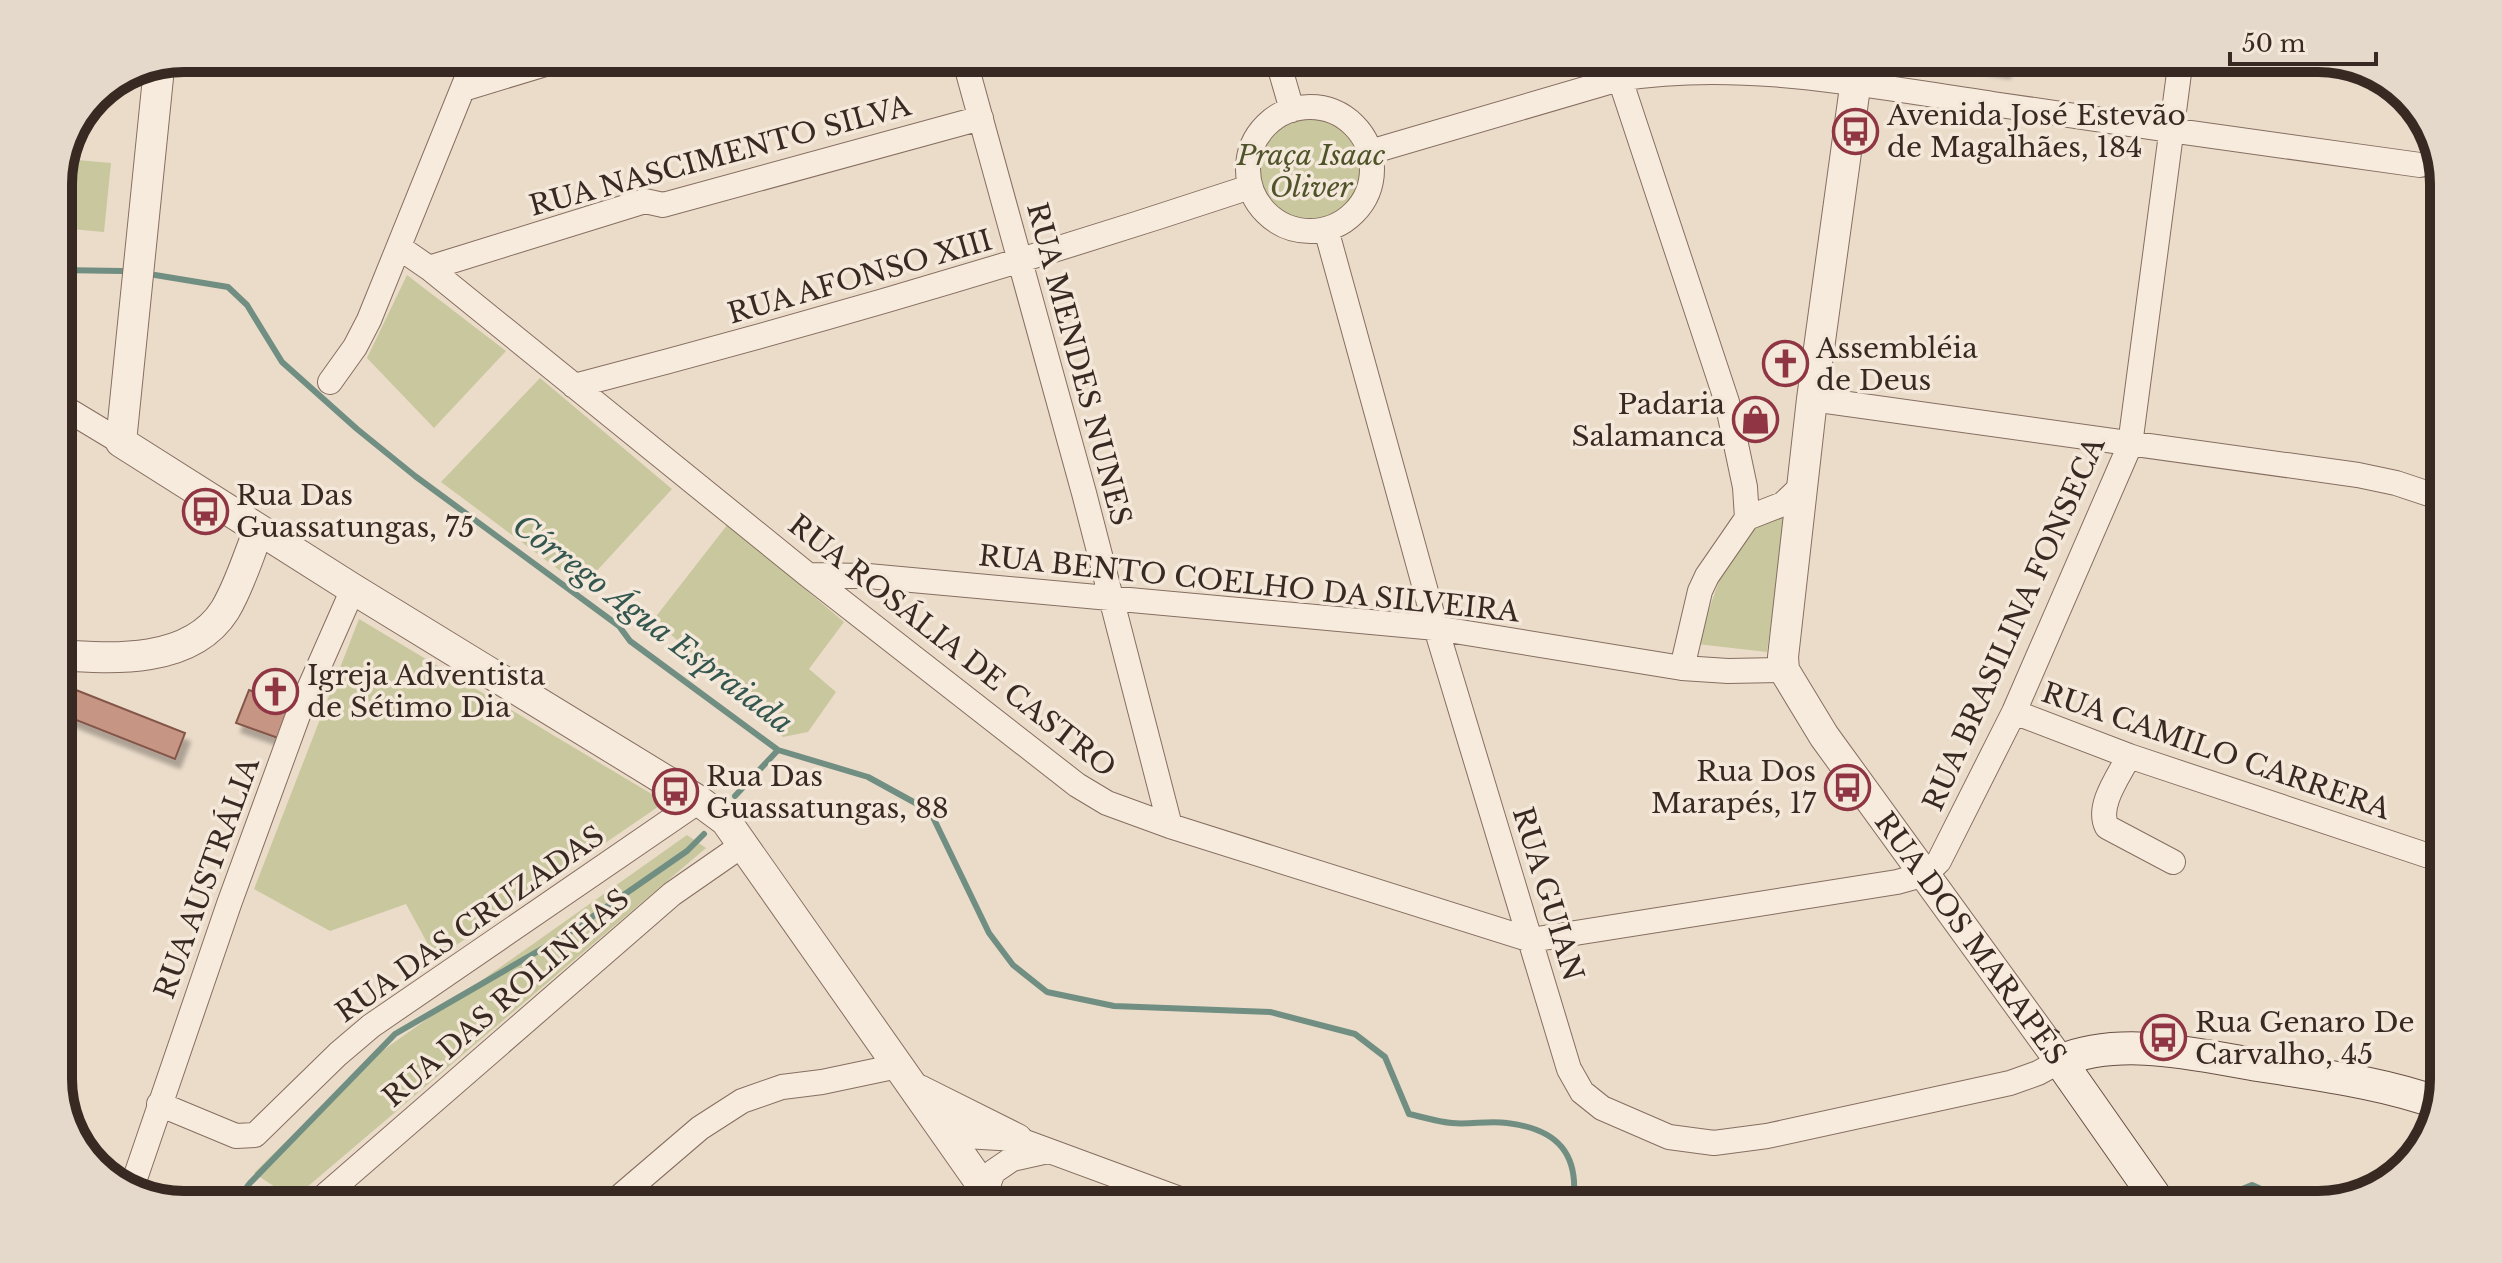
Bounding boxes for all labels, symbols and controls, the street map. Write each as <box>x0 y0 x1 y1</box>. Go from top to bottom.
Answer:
scale bar <box>2230 16 2376 66</box>
text: 50 m <box>2242 29 2306 58</box>
street label: RUA NASCIMENTO SILVA <box>526 88 915 224</box>
place label: Avenida José Estevão de Magalhães, 184 <box>1886 98 2186 165</box>
bus stop icon: Avenida José Estevão de Magalhães, 184 <box>1832 107 1880 155</box>
park label: Praça Isaac Oliver <box>1236 138 1386 205</box>
street label: RUA MENDES NUNES <box>1019 199 1139 529</box>
street label: RUA AFONSO XIII <box>724 223 996 331</box>
place label: Assembléia de Deus <box>1815 331 1978 398</box>
church icon: Assembléia de Deus <box>1761 340 1809 388</box>
place label: Padaria Salamanca <box>1571 387 1725 454</box>
shop icon: Padaria Salamanca <box>1732 396 1780 444</box>
street label: RUA BRASILINA FONSECA <box>1916 431 2113 816</box>
place label: Rua Das Guassatungas, 75 <box>236 478 474 545</box>
bus stop icon: Rua Das Guassatungas, 75 <box>181 487 229 535</box>
water label: Córrego Água Espraiada <box>506 507 800 741</box>
street label: RUA ROSÁLIA DE CASTRO <box>781 507 1123 785</box>
street label: RUA BENTO COELHO DA SILVEIRA <box>977 538 1521 630</box>
place label: Igreja Adventista de Sétimo Dia <box>307 658 546 725</box>
church icon: Igreja Adventista de Sétimo Dia <box>252 667 300 715</box>
street label: RUA CAMILO CARRERA <box>2037 675 2395 827</box>
street label: RUA AUSTRÁLIA <box>147 752 267 1003</box>
place label: Rua Dos Marapés, 17 <box>1651 754 1817 821</box>
place label: Rua Das Guassatungas, 88 <box>706 759 949 826</box>
bus stop icon: Rua Dos Marapés, 17 <box>1823 763 1871 811</box>
bus stop icon: Rua Das Guassatungas, 88 <box>651 768 699 816</box>
street label: RUA GUIAN <box>1505 803 1591 985</box>
street label: RUA DOS MARAPÉS <box>1867 805 2074 1071</box>
street label: RUA DAS CRUZADAS <box>329 818 611 1030</box>
street label: RUA DAS ROLINHAS <box>376 881 636 1115</box>
place label: Rua Genaro De Carvalho, 45 <box>2195 1005 2414 1072</box>
bus stop icon: Rua Genaro De Carvalho, 45 <box>2140 1014 2188 1062</box>

